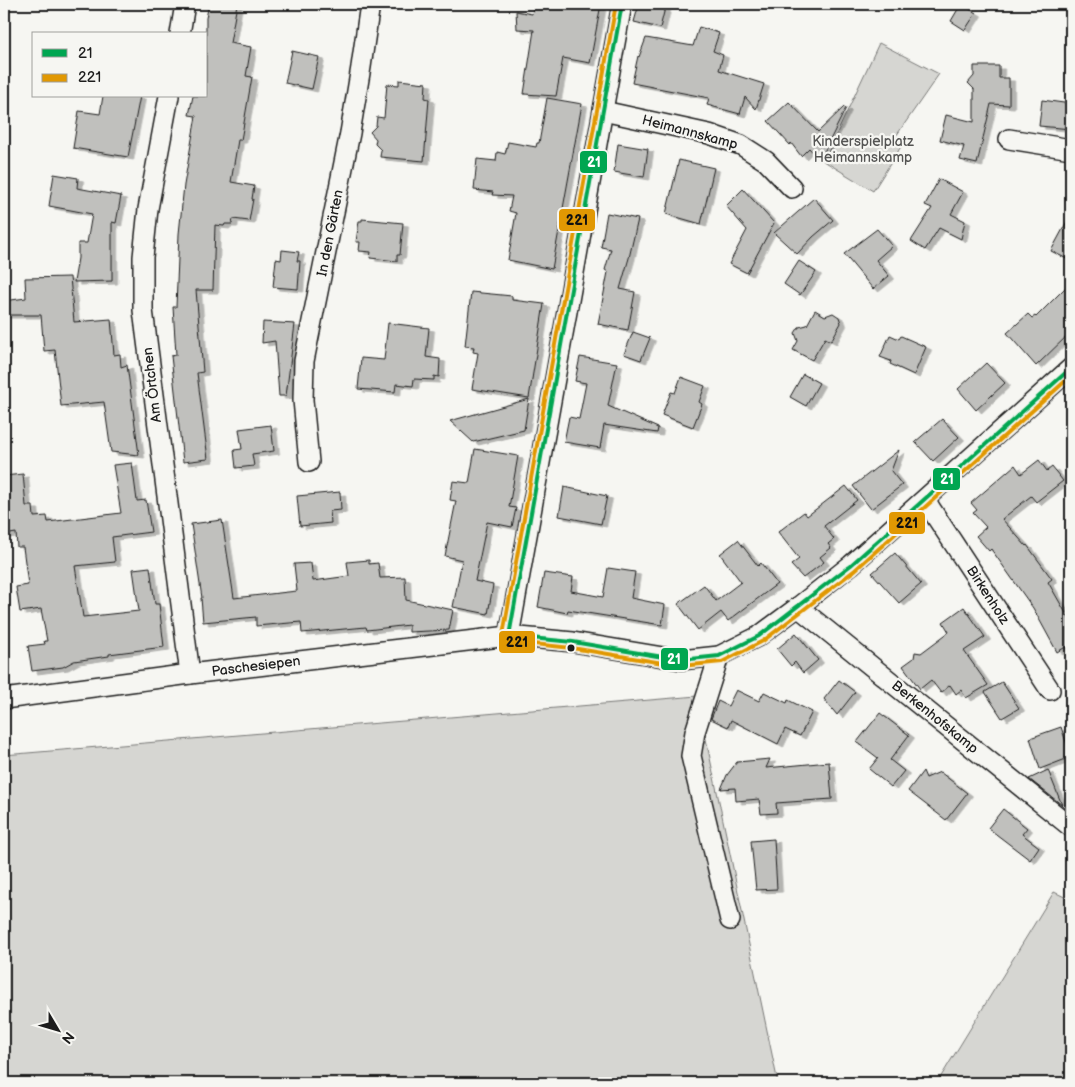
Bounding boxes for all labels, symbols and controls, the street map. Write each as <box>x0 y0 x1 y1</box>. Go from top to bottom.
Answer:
legend <box>32 32 208 98</box>
text: 21 <box>78 44 92 63</box>
text: 221 <box>78 68 101 87</box>
street label: Heimannskamp <box>640 111 740 153</box>
park label: Kinderspielplatz Heimannskamp <box>812 133 914 166</box>
line badge: 21 <box>579 150 608 174</box>
text: 21 <box>587 154 601 171</box>
street label: In den Gärten <box>313 188 347 278</box>
line badge: 221 <box>558 208 596 232</box>
text: 221 <box>566 212 588 229</box>
street label: Am Örtchen <box>138 346 165 424</box>
line badge: 21 <box>932 467 961 491</box>
text: 21 <box>940 471 954 488</box>
line badge: 221 <box>888 511 926 535</box>
text: 221 <box>896 515 918 532</box>
street label: Birkenholz <box>963 563 1013 628</box>
line badge: 221 <box>498 630 536 654</box>
text: 221 <box>506 634 528 651</box>
unlabelled marker <box>566 643 576 653</box>
line badge: 21 <box>660 647 689 671</box>
text: 21 <box>667 651 681 668</box>
street label: Paschesiepen <box>211 652 302 680</box>
street label: Berkenhofskamp <box>888 677 982 757</box>
north arrow <box>32 1004 82 1054</box>
text: N <box>58 1028 78 1047</box>

